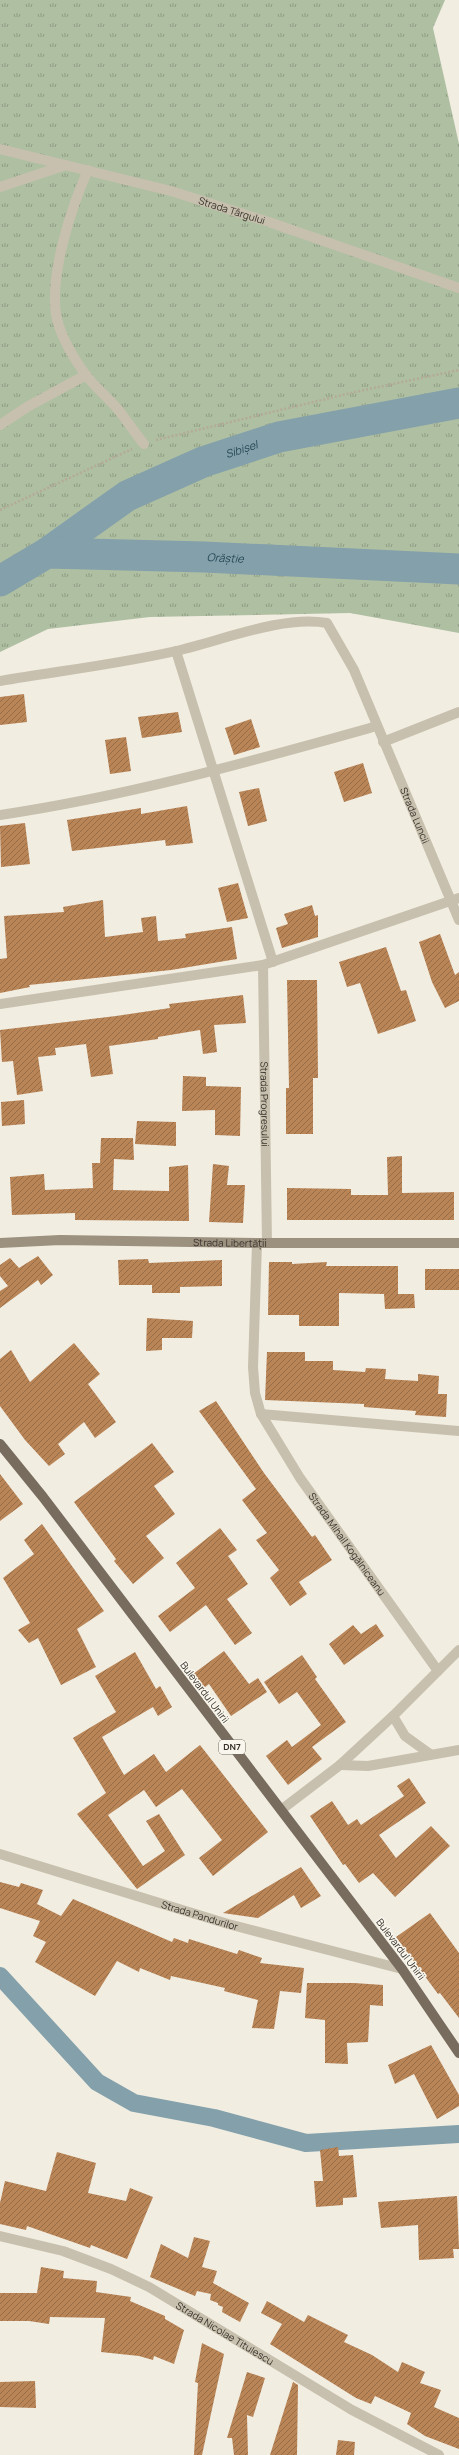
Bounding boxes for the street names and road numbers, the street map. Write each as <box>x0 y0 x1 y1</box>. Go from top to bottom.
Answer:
street label: Strada Târgului <box>197 193 267 227</box>
street label: Strada Luncii <box>397 785 433 846</box>
street label: Strada Progresului <box>257 1061 273 1147</box>
street label: Strada Libertății <box>193 1235 267 1250</box>
street label: Strada Mihail Kogălniceanu <box>305 1490 389 1598</box>
street label: Bulevardul Unirii <box>177 1658 233 1726</box>
road number: DN7 <box>219 1740 245 1754</box>
street label: Strada Pandurilor <box>160 1897 240 1933</box>
street label: Bulevardul Unirii <box>373 1915 429 1983</box>
street label: Strada Nicolae Titulescu <box>173 2298 277 2368</box>

